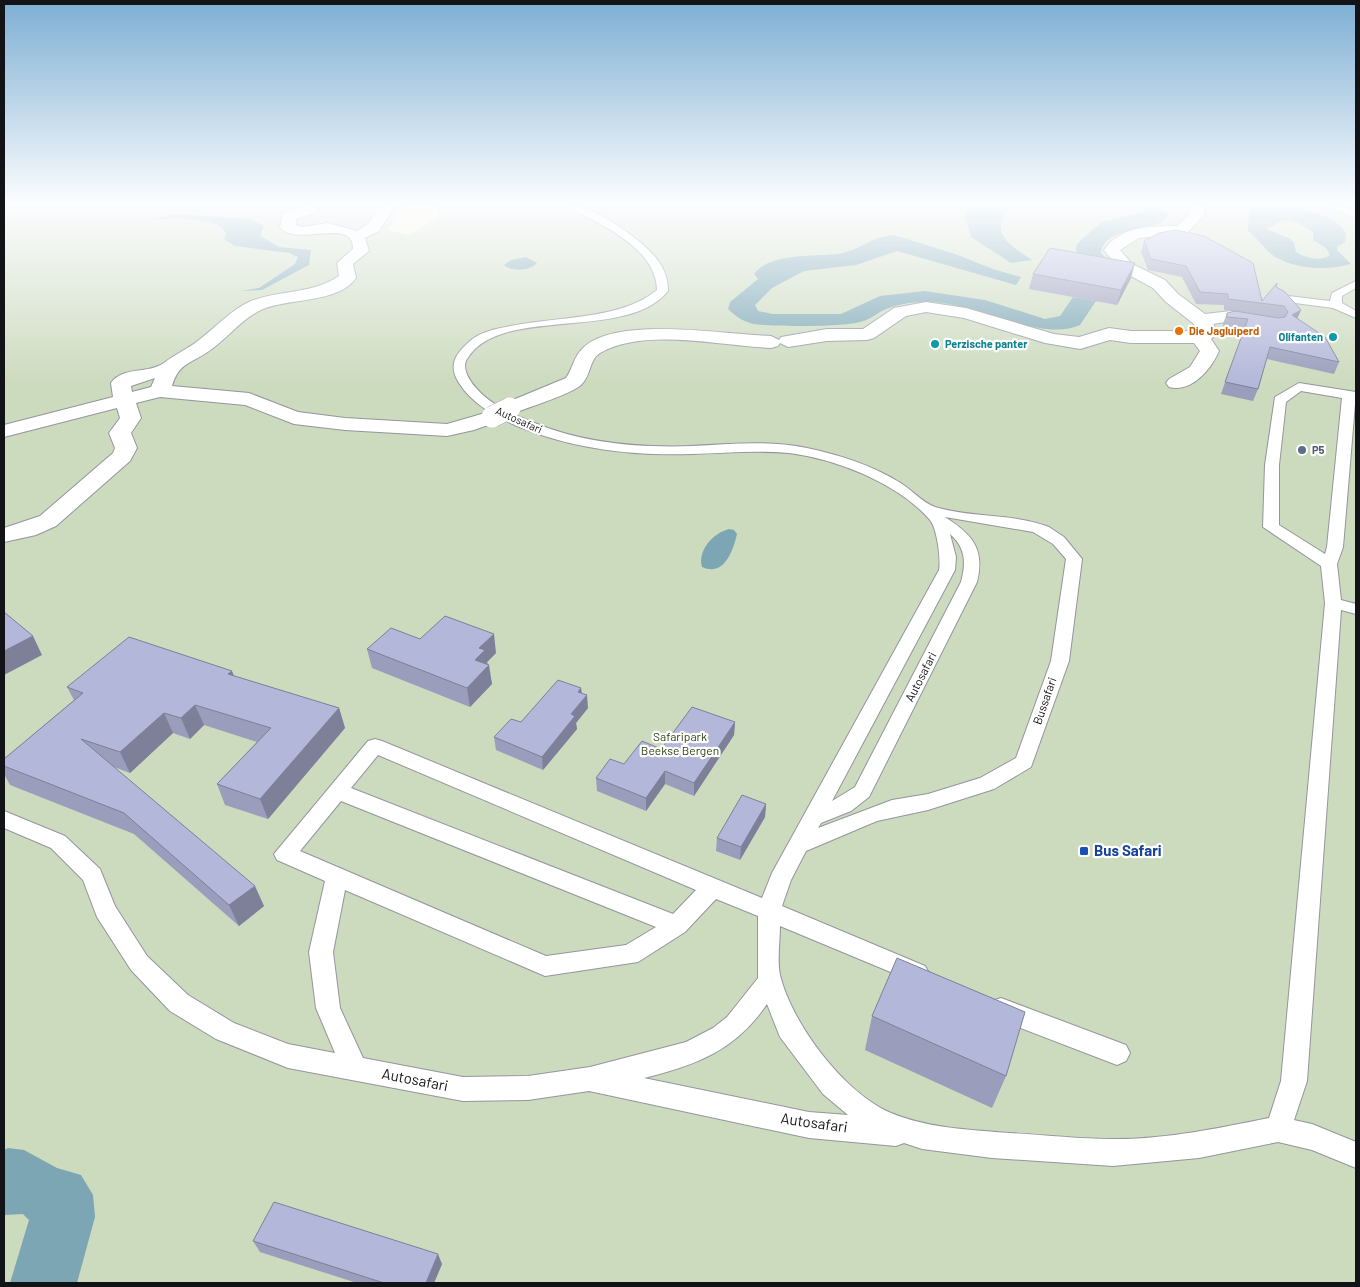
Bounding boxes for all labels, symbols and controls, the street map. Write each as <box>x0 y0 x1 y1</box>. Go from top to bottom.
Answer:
place label: Die Jagluiperd <box>1189 324 1259 337</box>
marker: Die Jagluiperd <box>1173 325 1185 337</box>
place label: Olifanten <box>1279 330 1323 343</box>
marker: Olifanten <box>1327 331 1339 343</box>
place label: Perzische panter <box>945 337 1028 350</box>
marker: Perzische panter <box>929 338 941 350</box>
street label: Autosafari <box>494 404 545 436</box>
place label: P5 <box>1312 443 1325 456</box>
marker: P5 <box>1296 444 1308 456</box>
street label: Autosafari <box>902 649 939 704</box>
street label: Bussafari <box>1029 675 1059 726</box>
park label: Safaripark Beekse Bergen <box>641 729 719 757</box>
place label: Bus Safari <box>1094 841 1162 859</box>
marker: Bus Safari <box>1078 845 1090 857</box>
street label: Autosafari <box>380 1064 450 1094</box>
street label: Autosafari <box>780 1108 849 1136</box>

